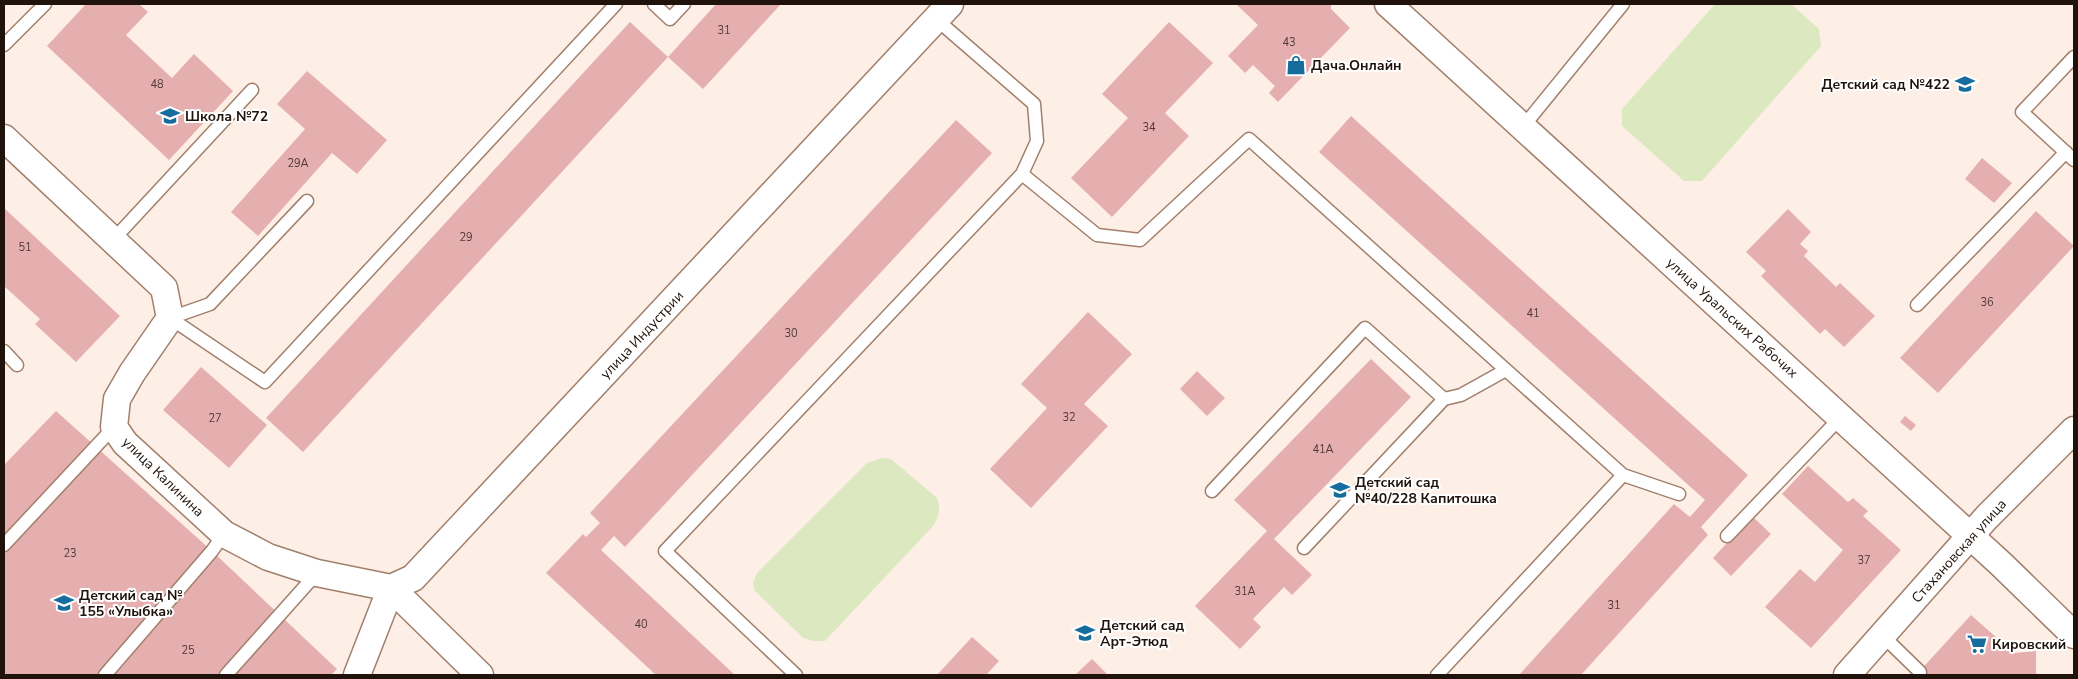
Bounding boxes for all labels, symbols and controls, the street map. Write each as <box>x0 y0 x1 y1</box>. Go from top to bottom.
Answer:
house number: 31 <box>717 23 731 38</box>
house number: 43 <box>1282 35 1296 50</box>
shop icon: Дача.Онлайн <box>1285 54 1307 76</box>
place label: Дача.Онлайн <box>1311 56 1402 75</box>
school or university icon: Детский сад №422 <box>1954 73 1976 95</box>
place label: Детский сад №422 <box>1821 75 1950 94</box>
house number: 48 <box>150 77 164 92</box>
school or university icon: Школа №72 <box>159 105 181 127</box>
place label: Школа №72 <box>185 107 268 126</box>
house number: 34 <box>1142 120 1156 135</box>
house number: 29А <box>287 156 309 171</box>
house number: 29 <box>459 230 473 245</box>
house number: 51 <box>18 240 32 255</box>
street label: улица Уральских Рабочих <box>1662 254 1802 383</box>
street label: улица Индустрии <box>596 287 688 383</box>
house number: 36 <box>1980 295 1994 310</box>
house number: 41 <box>1526 306 1540 321</box>
house number: 30 <box>784 326 798 341</box>
house number: 32 <box>1062 410 1076 425</box>
house number: 27 <box>208 411 222 426</box>
street label: улица Калинина <box>118 433 208 521</box>
house number: 41А <box>1312 442 1334 457</box>
place label: Детский сад №40/228 Капитошка <box>1355 473 1497 508</box>
school or university icon: Детский сад №40/228 Капитошка <box>1329 479 1351 501</box>
street label: Стахановская улица <box>1907 495 2011 607</box>
house number: 23 <box>63 546 77 561</box>
house number: 37 <box>1857 553 1871 568</box>
house number: 31А <box>1234 584 1256 599</box>
place label: Детский сад № 155 «Улыбка» <box>79 586 183 621</box>
school or university icon: Детский сад № 155 «Улыбка» <box>53 592 75 614</box>
house number: 31 <box>1607 598 1621 613</box>
place label: Детский сад Арт-Этюд <box>1100 616 1185 651</box>
house number: 40 <box>634 617 648 632</box>
school or university icon: Детский сад Арт-Этюд <box>1074 622 1096 644</box>
supermarket icon: Кировский <box>1966 633 1988 655</box>
place label: Кировский <box>1992 635 2066 654</box>
house number: 25 <box>181 643 195 658</box>

